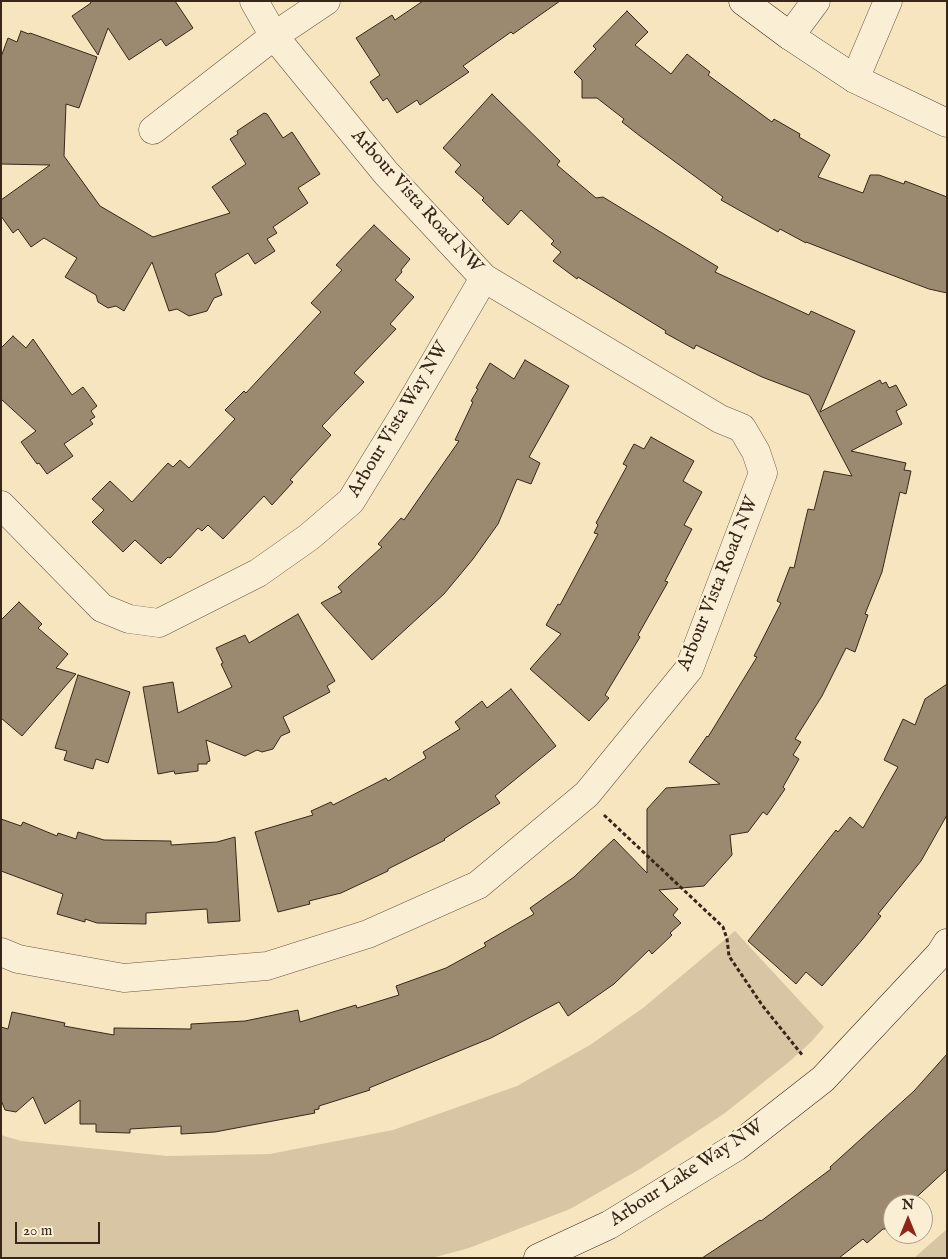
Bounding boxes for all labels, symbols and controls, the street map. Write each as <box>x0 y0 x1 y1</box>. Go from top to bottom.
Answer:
street label: Arbour Vista Road NW <box>345 125 487 279</box>
street label: Arbour Vista Way NW <box>344 338 454 502</box>
street label: Arbour Vista Road NW <box>674 494 764 674</box>
street label: Arbour Lake Way NW <box>606 1116 768 1232</box>
north arrow <box>883 1194 933 1244</box>
text: N <box>902 1196 914 1214</box>
scale bar <box>18 1212 102 1244</box>
text: 20 m <box>23 1221 52 1240</box>

